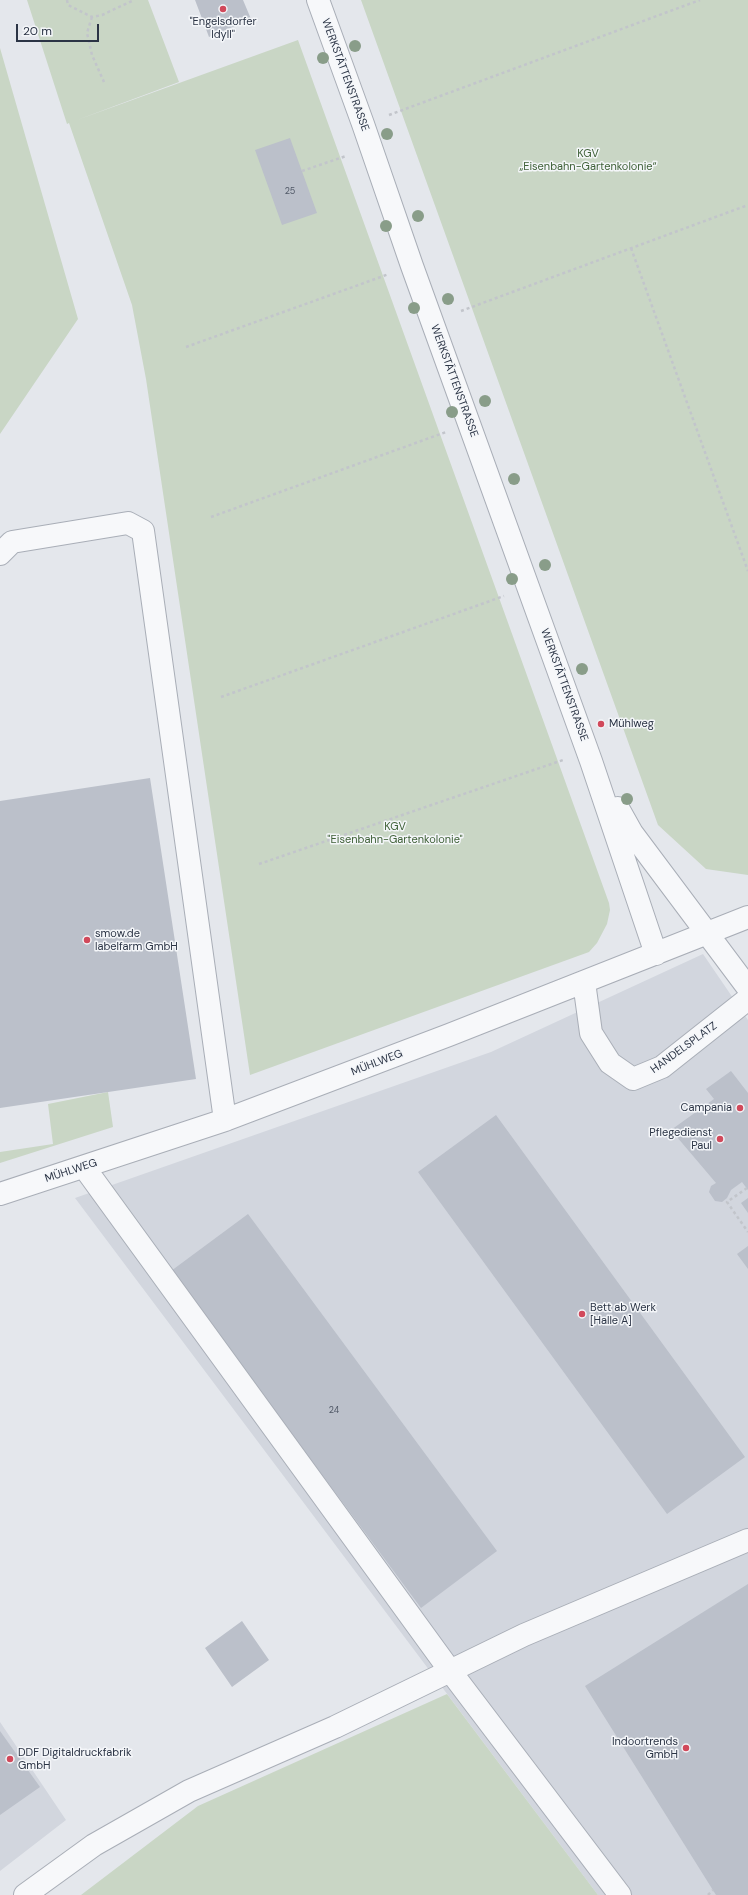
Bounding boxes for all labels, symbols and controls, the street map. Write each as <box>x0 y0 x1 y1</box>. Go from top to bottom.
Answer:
marker: "Engelsdorfer Idyll" <box>218 4 228 14</box>
place label: "Engelsdorfer Idyll" <box>189 15 257 41</box>
scale bar <box>18 16 101 42</box>
street label: WERKSTÄTTENSTRASSE <box>318 17 372 133</box>
text: 20 m <box>23 23 52 39</box>
park label: KGV „Eisenbahn-Gartenkolonie“ <box>519 147 657 173</box>
house number: 25 <box>285 187 295 197</box>
street label: WERKSTÄTTENSTRASSE <box>427 323 481 439</box>
street label: WERKSTÄTTENSTRASSE <box>537 627 591 743</box>
place label: Mühlweg <box>609 717 654 731</box>
marker: Mühlweg <box>596 719 606 729</box>
park label: KGV "Eisenbahn-Gartenkolonie" <box>327 820 463 846</box>
place label: smow.de labelfarm GmbH <box>95 927 178 953</box>
marker: smow.de labelfarm GmbH <box>82 935 92 945</box>
street label: HANDELSPLATZ <box>648 1020 720 1076</box>
street label: MÜHLWEG <box>349 1047 405 1079</box>
place label: Campania <box>681 1101 732 1115</box>
marker: Campania <box>735 1103 745 1113</box>
place label: Pflegedienst Paul <box>649 1126 712 1152</box>
marker: Pflegedienst Paul <box>715 1134 725 1144</box>
street label: MÜHLWEG <box>43 1156 99 1186</box>
place label: Bett ab Werk [Halle A] <box>590 1301 656 1327</box>
marker: Bett ab Werk [Halle A] <box>577 1309 587 1319</box>
house number: 24 <box>329 1406 339 1416</box>
place label: Indoortrends GmbH <box>612 1735 678 1761</box>
marker: Indoortrends GmbH <box>681 1743 691 1753</box>
place label: DDF Digitaldruckfabrik GmbH <box>18 1746 131 1772</box>
marker: DDF Digitaldruckfabrik GmbH <box>5 1754 15 1764</box>

